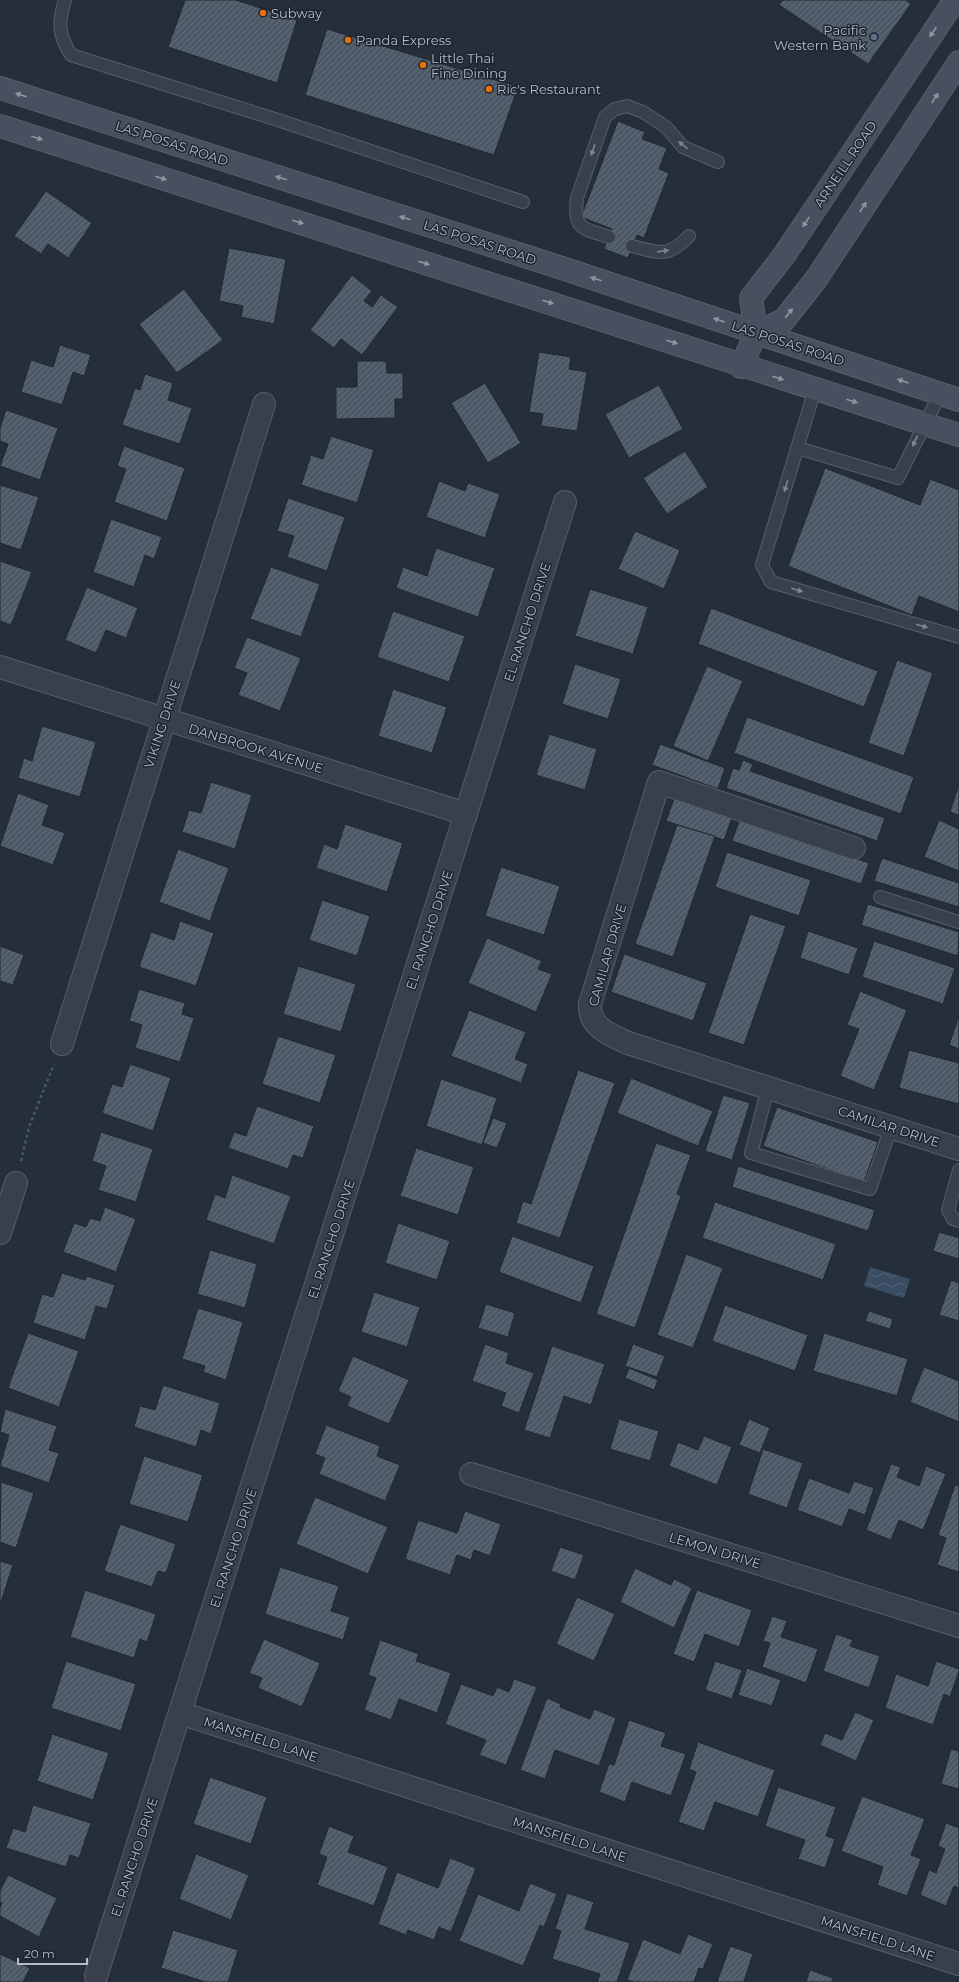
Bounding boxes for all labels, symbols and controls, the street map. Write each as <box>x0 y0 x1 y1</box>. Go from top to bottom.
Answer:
place label: Subway <box>271 5 323 21</box>
marker: Subway <box>258 8 268 18</box>
place label: Pacific Western Bank <box>774 22 866 53</box>
one-way arrow <box>929 27 937 38</box>
place label: Panda Express <box>356 32 451 48</box>
marker: Pacific Western Bank <box>869 32 879 42</box>
marker: Panda Express <box>343 35 353 45</box>
place label: Little Thai Fine Dining <box>431 50 507 81</box>
marker: Little Thai Fine Dining <box>418 60 428 70</box>
place label: Ric's Restaurant <box>497 81 601 97</box>
marker: Ric's Restaurant <box>484 84 494 94</box>
one-way arrow <box>14 92 26 98</box>
one-way arrow <box>931 93 939 104</box>
street label: LAS POSAS ROAD <box>114 117 231 169</box>
street label: ARNEILL ROAD <box>810 118 880 210</box>
one-way arrow <box>31 135 43 141</box>
one-way arrow <box>678 141 689 149</box>
one-way arrow <box>590 144 596 156</box>
one-way arrow <box>155 175 167 181</box>
one-way arrow <box>275 175 287 181</box>
one-way arrow <box>860 201 867 213</box>
one-way arrow <box>399 215 411 221</box>
street label: LAS POSAS ROAD <box>422 216 539 268</box>
one-way arrow <box>802 217 810 227</box>
one-way arrow <box>292 219 304 225</box>
one-way arrow <box>657 248 669 254</box>
one-way arrow <box>419 260 431 266</box>
one-way arrow <box>589 276 601 282</box>
one-way arrow <box>542 300 554 306</box>
one-way arrow <box>785 308 793 319</box>
one-way arrow <box>713 317 725 323</box>
street label: LAS POSAS ROAD <box>730 317 847 369</box>
one-way arrow <box>666 339 678 345</box>
one-way arrow <box>772 375 784 381</box>
one-way arrow <box>896 378 908 384</box>
one-way arrow <box>846 398 858 404</box>
one-way arrow <box>912 435 918 446</box>
one-way arrow <box>783 480 789 492</box>
street label: EL RANCHO DRIVE <box>500 560 554 684</box>
one-way arrow <box>791 587 803 593</box>
one-way arrow <box>916 623 928 629</box>
street label: VIKING DRIVE <box>140 678 184 770</box>
street label: DANBROOK AVENUE <box>187 720 325 776</box>
street label: EL RANCHO DRIVE <box>402 868 456 992</box>
street label: CAMILAR DRIVE <box>585 902 629 1008</box>
street label: CAMILAR DRIVE <box>836 1102 942 1150</box>
street label: EL RANCHO DRIVE <box>304 1177 358 1301</box>
street label: EL RANCHO DRIVE <box>206 1486 260 1610</box>
street label: LEMON DRIVE <box>667 1528 763 1572</box>
street label: MANSFIELD LANE <box>202 1713 320 1765</box>
street label: EL RANCHO DRIVE <box>107 1795 161 1919</box>
street label: MANSFIELD LANE <box>511 1813 629 1865</box>
street label: MANSFIELD LANE <box>819 1912 937 1964</box>
scale bar <box>18 1940 87 1966</box>
text: 20 m <box>24 1946 55 1961</box>

